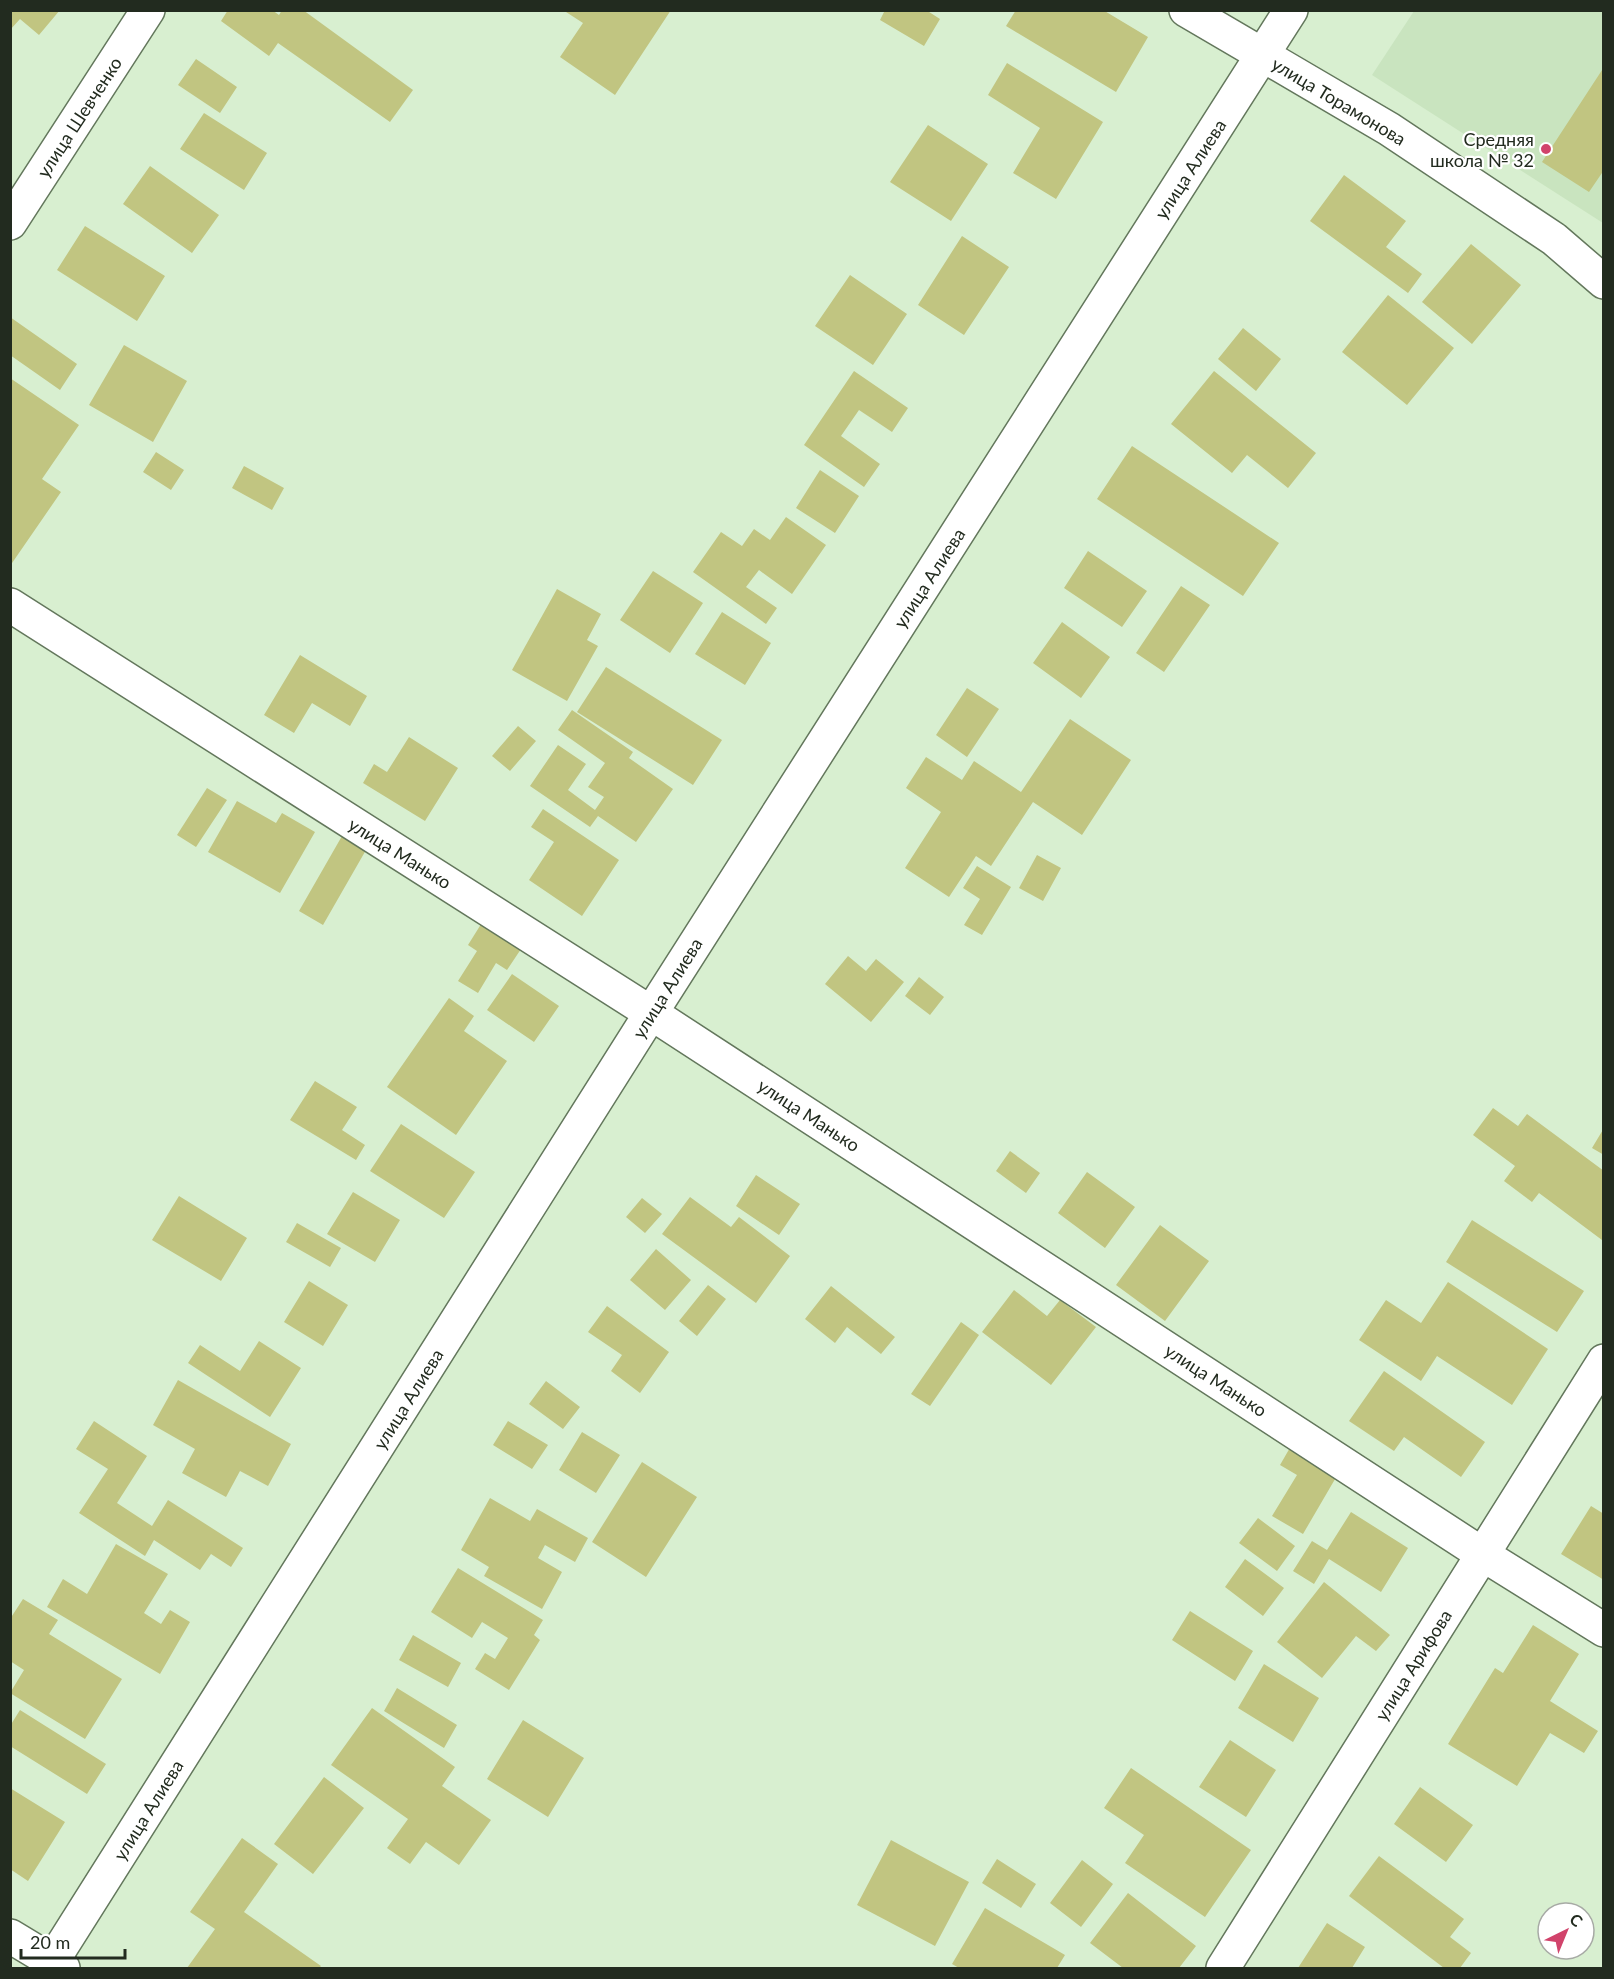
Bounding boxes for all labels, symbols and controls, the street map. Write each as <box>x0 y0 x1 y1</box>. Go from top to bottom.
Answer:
street label: улица Торамонова <box>1268 52 1410 150</box>
street label: улица Шевченко <box>32 53 126 181</box>
street label: улица Алиева <box>1150 115 1230 223</box>
place label: Средняя школа № 32 <box>1430 128 1534 171</box>
marker: Средняя школа № 32 <box>1539 142 1553 156</box>
street label: улица Алиева <box>889 524 969 632</box>
street label: улица Манько <box>345 813 455 893</box>
street label: улица Алиева <box>627 934 707 1042</box>
street label: улица Манько <box>754 1074 864 1156</box>
street label: улица Манько <box>1161 1339 1271 1421</box>
street label: улица Алиева <box>368 1345 448 1453</box>
street label: улица Арифова <box>1370 1605 1456 1725</box>
street label: улица Алиева <box>108 1756 188 1864</box>
north arrow <box>1536 1901 1596 1961</box>
text: С <box>1566 1909 1587 1931</box>
scale bar <box>21 1922 124 1960</box>
text: 20 m <box>30 1931 70 1953</box>

